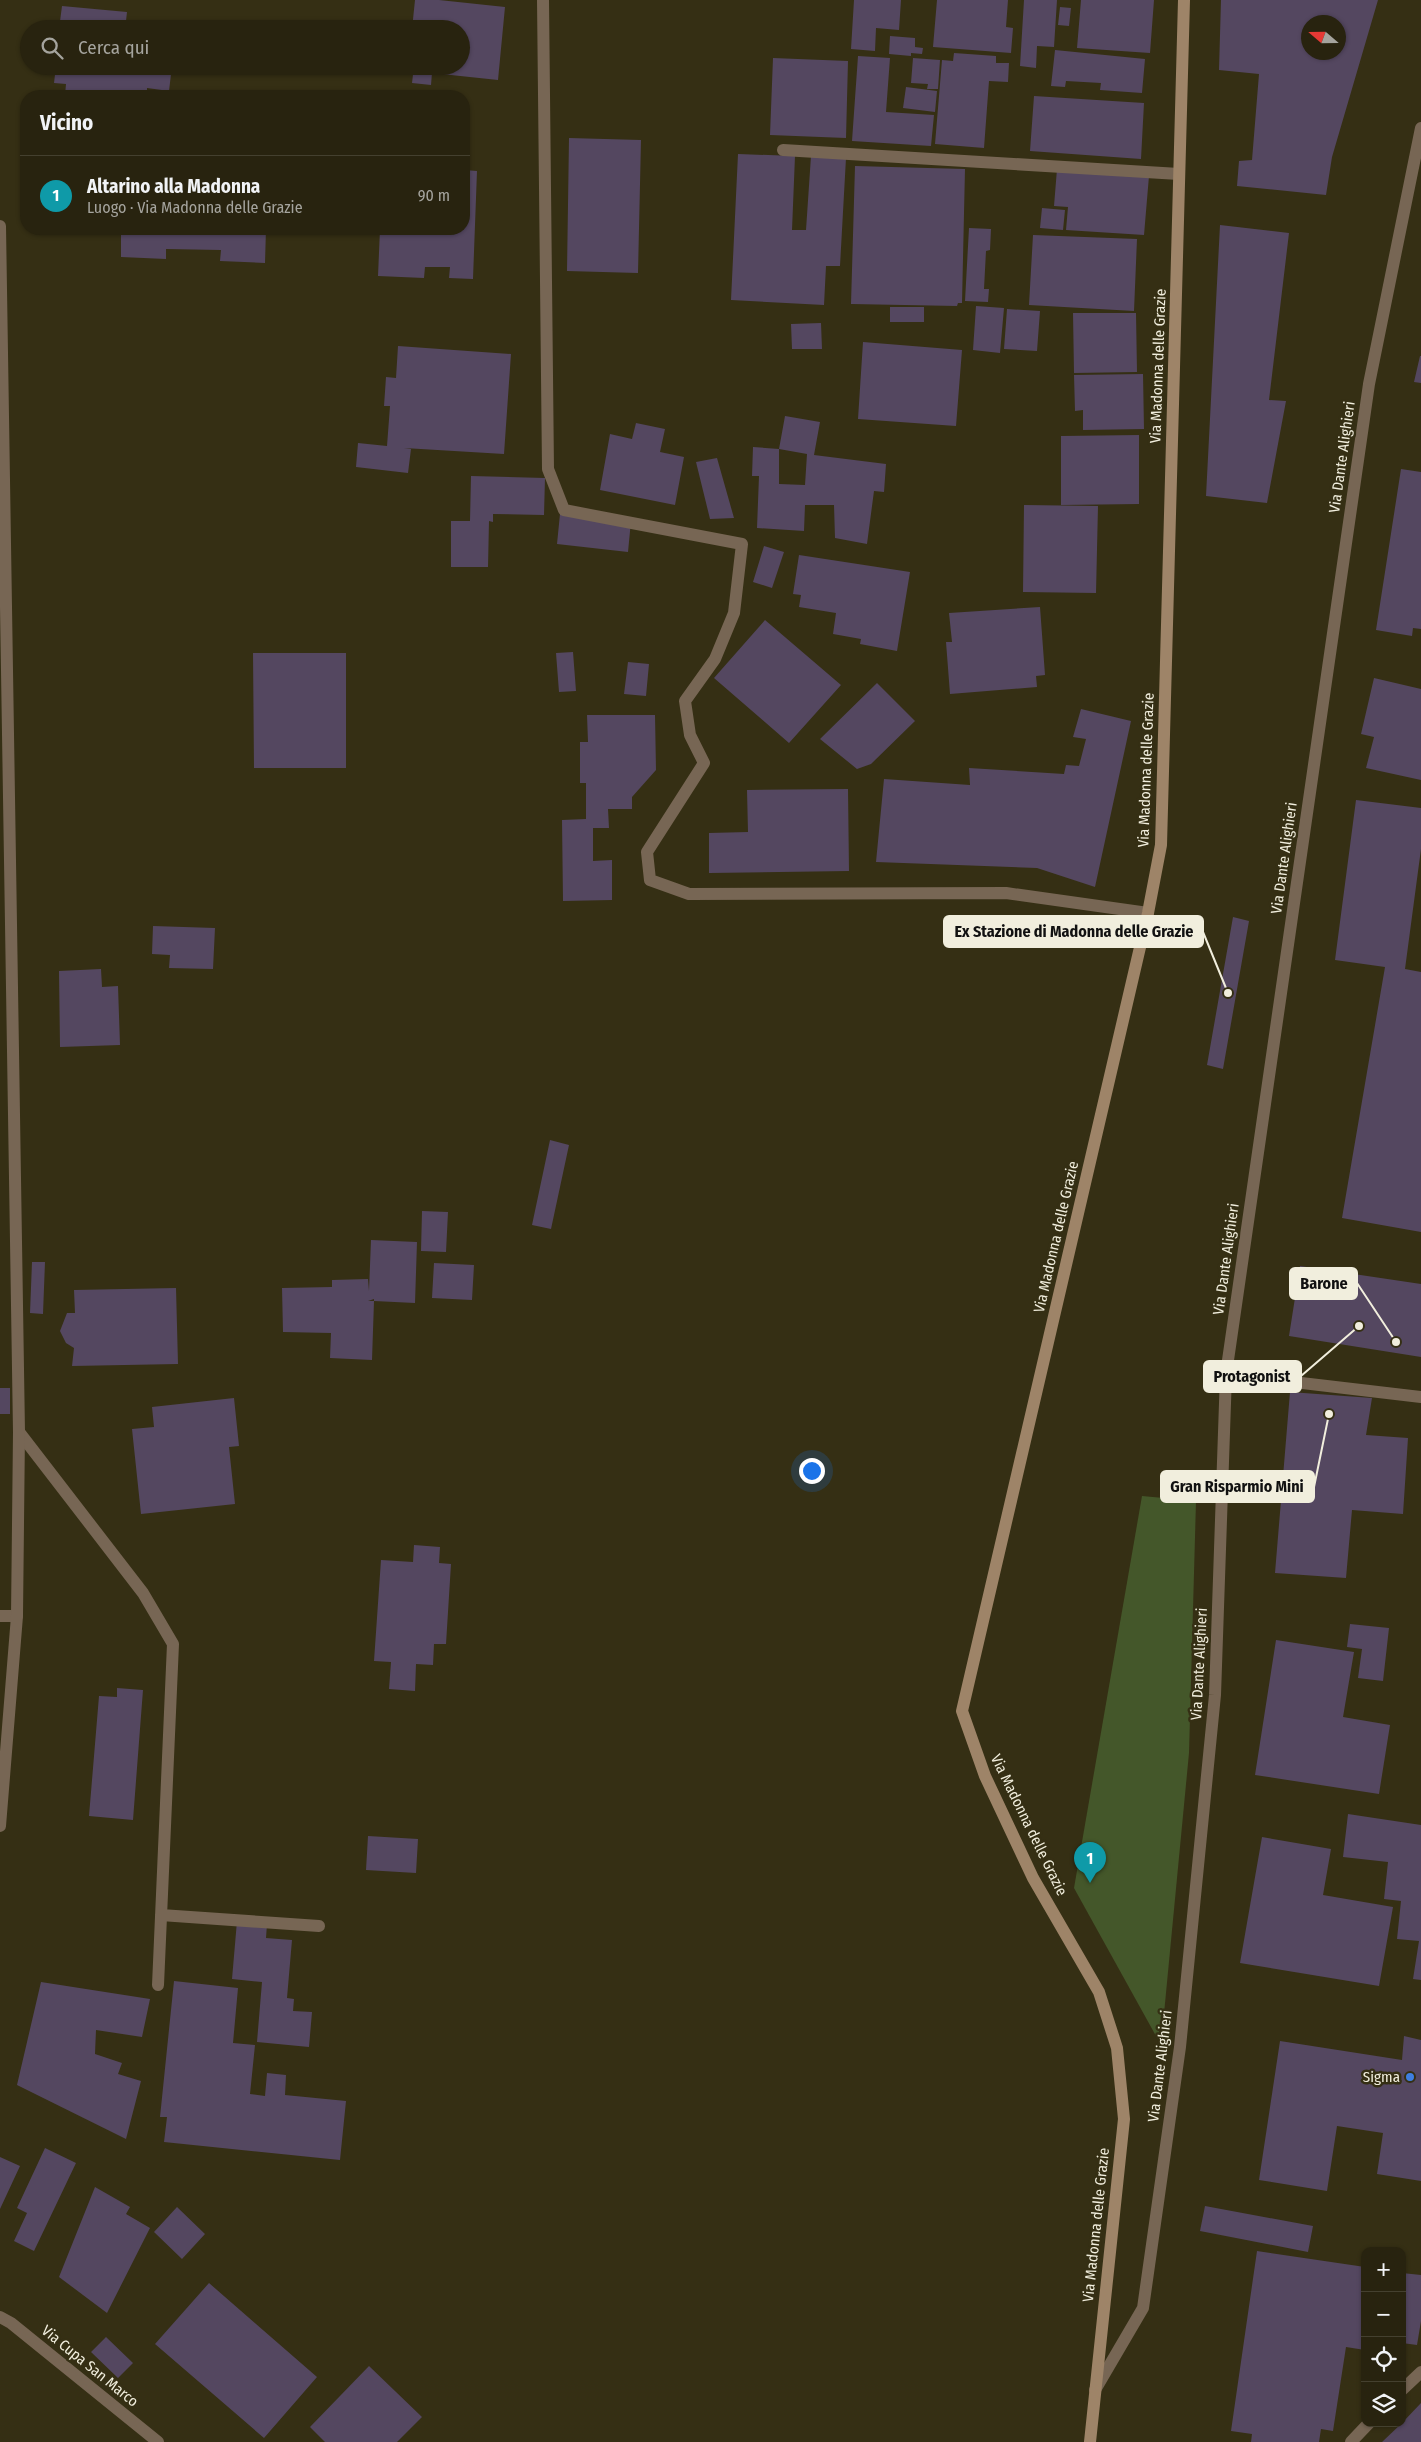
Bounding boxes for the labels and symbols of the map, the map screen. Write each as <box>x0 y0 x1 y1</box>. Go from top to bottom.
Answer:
north arrow <box>1301 15 1346 60</box>
street label: Via Madonna delle Grazie <box>1146 288 1170 444</box>
street label: Via Dante Alighieri <box>1325 400 1359 514</box>
street label: Via Madonna delle Grazie <box>1134 692 1158 848</box>
street label: Via Dante Alighieri <box>1267 801 1301 915</box>
callout: Ex Stazione di Madonna delle Grazie <box>944 916 1203 947</box>
text: Ex Stazione di Madonna delle Grazie <box>955 922 1193 941</box>
street label: Via Madonna delle Grazie <box>1030 1159 1082 1315</box>
street label: Via Dante Alighieri <box>1209 1202 1243 1316</box>
callout: Barone <box>1290 1268 1357 1299</box>
text: Barone <box>1300 1274 1348 1293</box>
callout: Protagonist <box>1204 1361 1301 1392</box>
text: Protagonist <box>1214 1367 1291 1386</box>
your location <box>799 1458 825 1484</box>
callout: Gran Risparmio Mini <box>1161 1471 1314 1502</box>
text: Gran Risparmio Mini <box>1170 1477 1304 1496</box>
street label: Via Dante Alighieri <box>1187 1607 1211 1721</box>
street label: Via Madonna delle Grazie <box>987 1751 1071 1899</box>
pin: 1 <box>1074 1842 1106 1883</box>
street label: Via Dante Alighieri <box>1144 2009 1176 2123</box>
place label: Sigma <box>1363 2068 1400 2086</box>
marker: Sigma <box>1404 2071 1416 2083</box>
street label: Via Madonna delle Grazie <box>1079 2147 1113 2303</box>
street label: Via Cupa San Marco <box>38 2321 142 2411</box>

